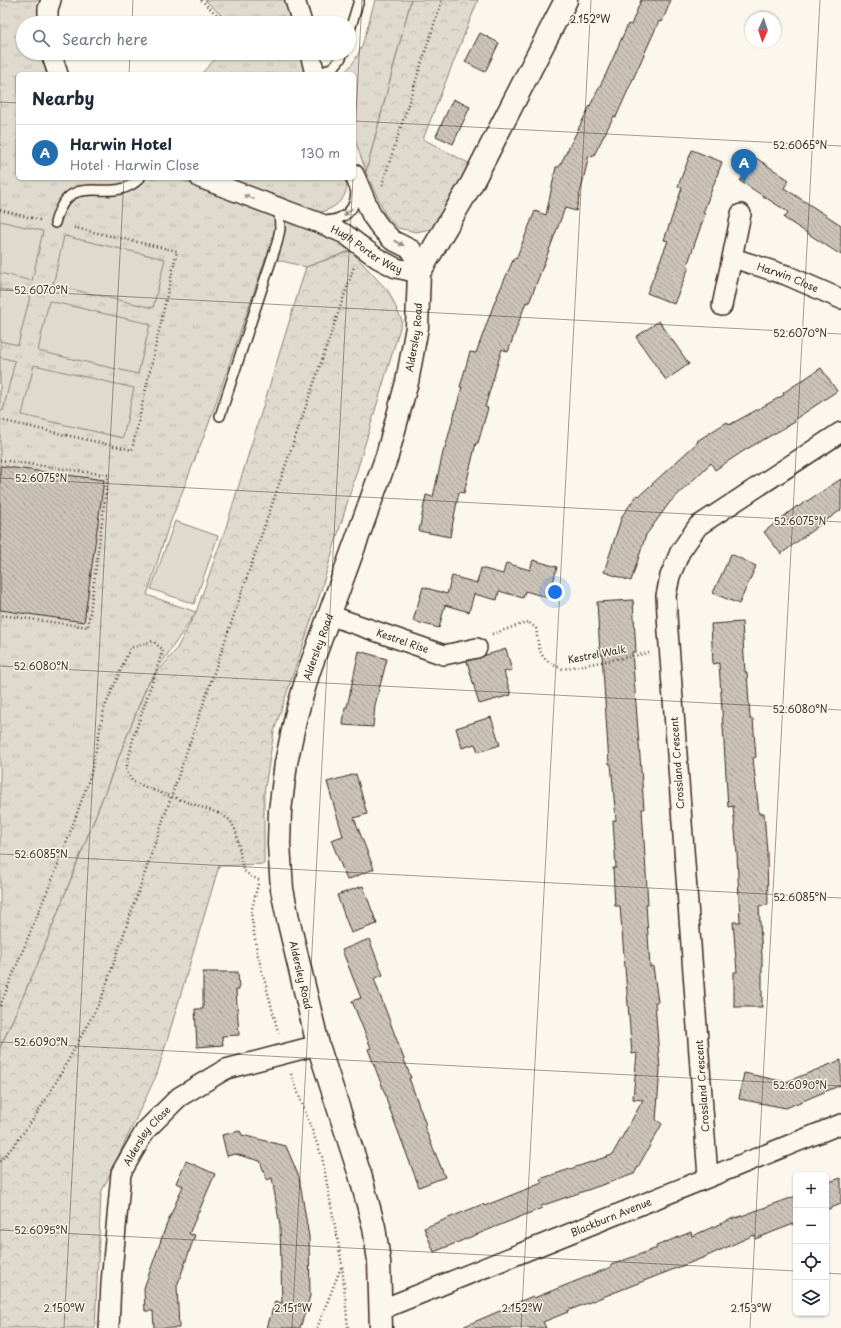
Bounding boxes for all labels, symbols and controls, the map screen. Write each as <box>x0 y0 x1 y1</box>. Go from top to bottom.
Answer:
text: 2.152°W <box>569 11 611 26</box>
north arrow <box>745 12 781 48</box>
search box <box>16 16 356 60</box>
icon: search <box>30 27 52 49</box>
text: Search here <box>62 27 148 50</box>
text: Nearby <box>32 85 94 111</box>
text: Harwin Hotel <box>70 132 172 155</box>
text: 52.6065°N <box>773 137 827 152</box>
text: A <box>40 143 50 162</box>
text: 130 m <box>301 143 340 162</box>
pin: A <box>731 149 757 182</box>
text: Hotel · Harwin Close <box>70 155 199 174</box>
one-way arrow <box>243 194 255 200</box>
one-way arrow <box>343 207 353 216</box>
street label: Hugh Porter Way <box>329 221 404 276</box>
one-way arrow <box>393 240 404 247</box>
street label: Harwin Close <box>755 258 821 295</box>
text: 52.6070°N <box>14 282 68 297</box>
street label: Aldersley Road <box>401 302 425 373</box>
text: 52.6070°N <box>773 325 827 340</box>
text: 52.6075°N <box>15 470 67 485</box>
text: 52.6075°N <box>774 513 826 528</box>
your location <box>545 582 565 602</box>
street label: Aldersley Road <box>299 611 336 682</box>
street label: Kestrel Rise <box>375 624 431 656</box>
street label: Kestrel Walk <box>566 640 628 667</box>
text: 52.6080°N <box>13 658 69 673</box>
text: 52.6080°N <box>772 701 828 716</box>
street label: Crossland Crescent <box>666 716 687 810</box>
text: 52.6085°N <box>14 846 68 861</box>
text: 52.6085°N <box>773 889 827 904</box>
street label: Aldersley Road <box>285 939 317 1011</box>
text: 52.6090°N <box>14 1034 68 1049</box>
street label: Crossland Crescent <box>691 1039 712 1133</box>
text: 52.6090°N <box>773 1077 827 1092</box>
street label: Aldersley Close <box>119 1102 173 1168</box>
map controls <box>793 1172 829 1316</box>
button: + <box>793 1172 829 1208</box>
street label: Blackburn Avenue <box>568 1193 654 1239</box>
button: − <box>793 1208 829 1244</box>
text: 52.6095°N <box>14 1222 68 1237</box>
button: locate <box>793 1244 829 1280</box>
button: layers <box>793 1280 829 1316</box>
text: 2.150°W <box>43 1300 86 1315</box>
text: 2.151°W <box>274 1300 313 1315</box>
text: 2.152°W <box>501 1300 543 1315</box>
text: 2.153°W <box>731 1300 772 1315</box>

